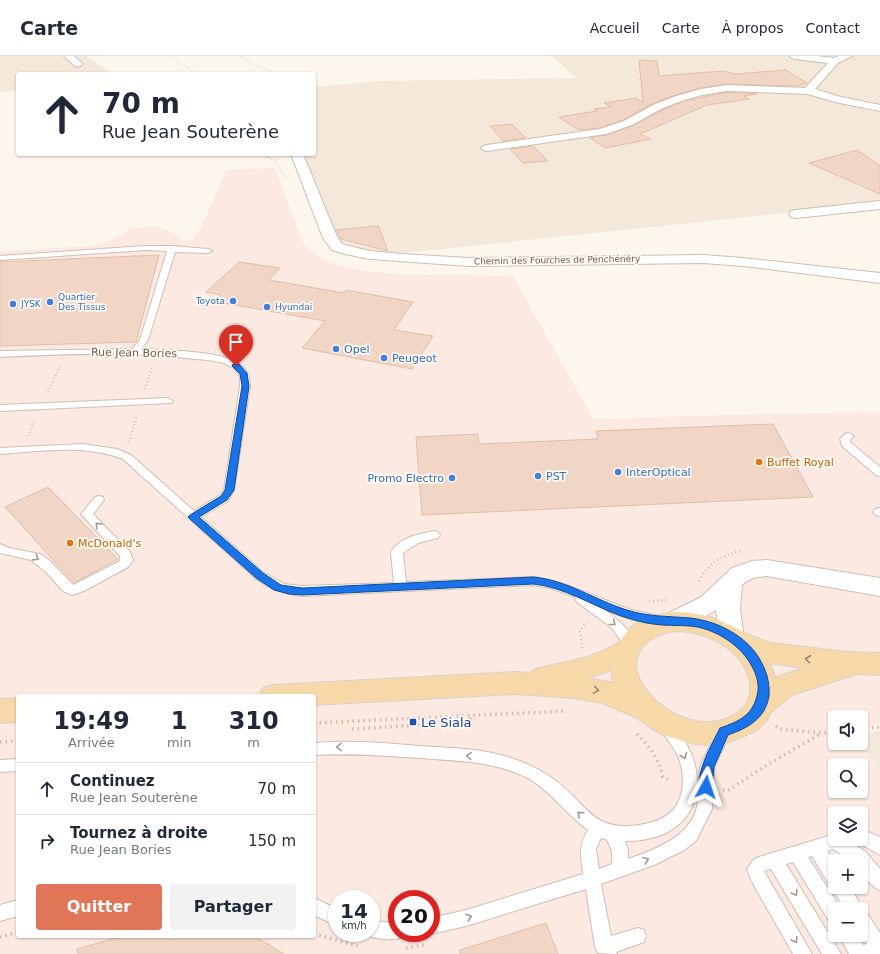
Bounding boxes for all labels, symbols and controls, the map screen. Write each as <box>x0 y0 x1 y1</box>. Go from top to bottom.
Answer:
text: Carte <box>20 17 78 39</box>
text: Accueil <box>590 20 640 36</box>
text: Carte <box>662 20 700 36</box>
text: À propos <box>722 20 784 36</box>
text: Contact <box>806 20 860 36</box>
text: 70 m <box>102 87 180 120</box>
icon: ahead <box>36 88 88 140</box>
text: Rue Jean Souterène <box>102 121 279 142</box>
street label: Chemin des Fourches de Penchénéry <box>474 254 641 266</box>
place label: Quartier Des Tissus <box>58 292 106 312</box>
place label: Toyota <box>195 296 225 306</box>
marker: Toyota <box>228 296 238 306</box>
marker: Quartier Des Tissus <box>45 297 55 307</box>
marker: JYSK <box>8 299 18 309</box>
place label: JYSK <box>20 299 42 309</box>
marker: Hyundai <box>262 302 272 312</box>
place label: Hyundai <box>275 302 312 312</box>
pin <box>219 325 253 366</box>
icon: arrive <box>225 331 247 353</box>
place label: Opel <box>344 343 369 356</box>
marker: Opel <box>331 344 341 354</box>
street label: Rue Jean Bories <box>91 346 177 360</box>
place label: Peugeot <box>392 352 437 365</box>
marker: Peugeot <box>379 353 389 363</box>
place label: Buffet Royal <box>767 456 834 469</box>
marker: Buffet Royal <box>754 457 764 467</box>
place label: InterOptical <box>626 466 691 479</box>
marker: InterOptical <box>613 467 623 477</box>
place label: PST <box>546 470 567 483</box>
marker: PST <box>533 471 543 481</box>
place label: Promo Electro <box>367 472 444 485</box>
marker: Promo Electro <box>447 473 457 483</box>
one-way arrow <box>95 522 102 530</box>
place label: McDonald's <box>78 537 142 550</box>
marker: McDonald's <box>65 538 75 548</box>
one-way arrow <box>32 554 39 561</box>
one-way arrow <box>609 619 616 626</box>
one-way arrow <box>805 654 811 663</box>
one-way arrow <box>593 685 599 694</box>
text: 19:49 <box>53 707 130 735</box>
text: 1 <box>171 707 187 735</box>
text: 310 <box>229 707 279 735</box>
map controls <box>828 710 868 942</box>
button: sound <box>828 710 868 750</box>
place label: Le Siala <box>421 715 472 730</box>
marker: Le Siala <box>408 717 418 727</box>
text: Arrivée <box>68 735 115 750</box>
text: min <box>167 735 191 750</box>
text: m <box>247 735 260 750</box>
one-way arrow <box>336 743 342 752</box>
one-way arrow <box>466 751 472 760</box>
one-way arrow <box>679 751 687 759</box>
button: search <box>828 758 868 798</box>
position arrow <box>685 766 727 808</box>
text: Continuez <box>70 772 155 790</box>
icon: ahead <box>36 778 58 800</box>
text: 70 m <box>258 780 296 798</box>
text: Rue Jean Souterène <box>70 790 198 805</box>
button: layers <box>828 806 868 846</box>
one-way arrow <box>578 812 585 819</box>
text: Tournez à droite <box>70 824 208 842</box>
icon: right <box>36 830 58 852</box>
text: 150 m <box>248 832 296 850</box>
text: Rue Jean Bories <box>70 842 172 857</box>
button: + <box>828 854 868 894</box>
one-way arrow <box>642 857 649 865</box>
button: Quitter <box>36 884 162 930</box>
button: Partager <box>170 884 296 930</box>
one-way arrow <box>790 889 798 896</box>
speed limit sign: 20 <box>388 890 440 942</box>
text: 14 <box>340 899 368 923</box>
button: − <box>828 902 868 942</box>
one-way arrow <box>465 913 472 922</box>
text: km/h <box>341 920 367 931</box>
one-way arrow <box>790 936 798 943</box>

